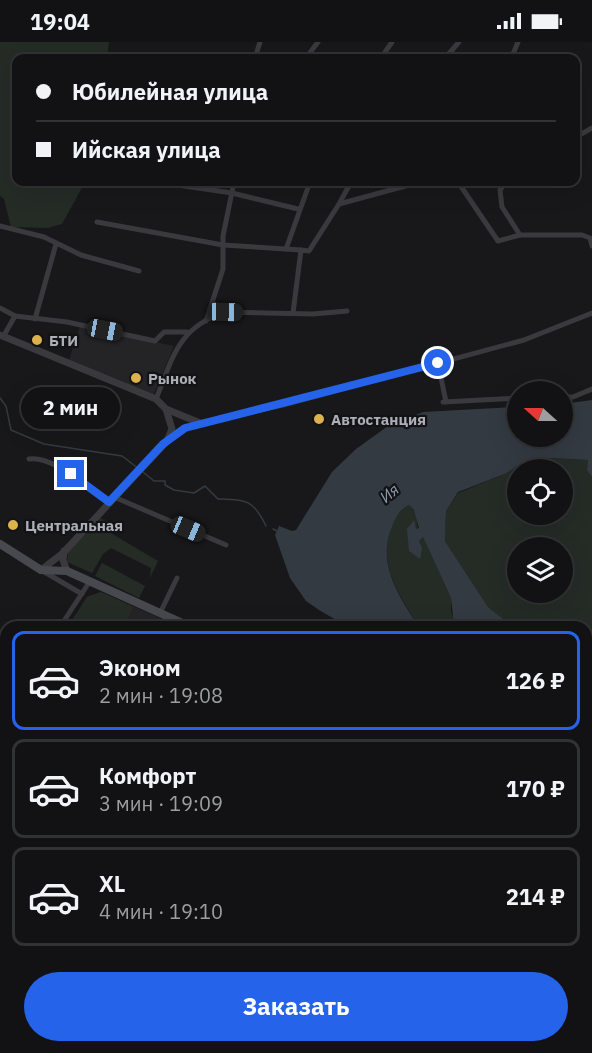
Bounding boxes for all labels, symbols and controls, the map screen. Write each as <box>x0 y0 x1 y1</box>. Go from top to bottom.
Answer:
text: 19:04 <box>30 7 90 36</box>
text: Юбилейная улица <box>72 77 268 106</box>
text: Ийская улица <box>72 135 221 164</box>
car <box>207 303 243 321</box>
car <box>86 318 124 342</box>
place label: БТИ <box>49 331 78 350</box>
marker: БТИ <box>30 333 44 347</box>
route start <box>424 349 451 376</box>
place label: Рынок <box>148 369 197 388</box>
marker: Рынок <box>129 371 143 385</box>
north arrow <box>507 381 573 447</box>
map controls <box>507 381 573 603</box>
callout: 2 мин <box>22 387 121 429</box>
text: 2 мин <box>43 394 98 421</box>
place label: Автостанция <box>331 410 426 429</box>
marker: Автостанция <box>312 412 326 426</box>
button: locate <box>507 459 573 525</box>
route end <box>57 460 84 487</box>
water label: Ия <box>375 479 403 507</box>
car <box>168 514 208 544</box>
place label: Центральная <box>25 516 123 535</box>
marker: Центральная <box>6 518 20 532</box>
button: layers <box>507 537 573 603</box>
text: Эконом <box>99 653 181 682</box>
icon: car <box>27 654 81 708</box>
text: 126 ₽ <box>506 666 565 695</box>
text: 2 мин · 19:08 <box>99 682 223 709</box>
text: Комфорт <box>99 761 196 790</box>
icon: car <box>27 762 81 816</box>
text: 170 ₽ <box>506 774 565 803</box>
text: 3 мин · 19:09 <box>99 790 223 817</box>
text: XL <box>99 869 125 898</box>
icon: car <box>27 870 81 924</box>
text: 214 ₽ <box>506 882 565 911</box>
text: 4 мин · 19:10 <box>99 898 223 925</box>
button: Заказать <box>24 972 568 1041</box>

